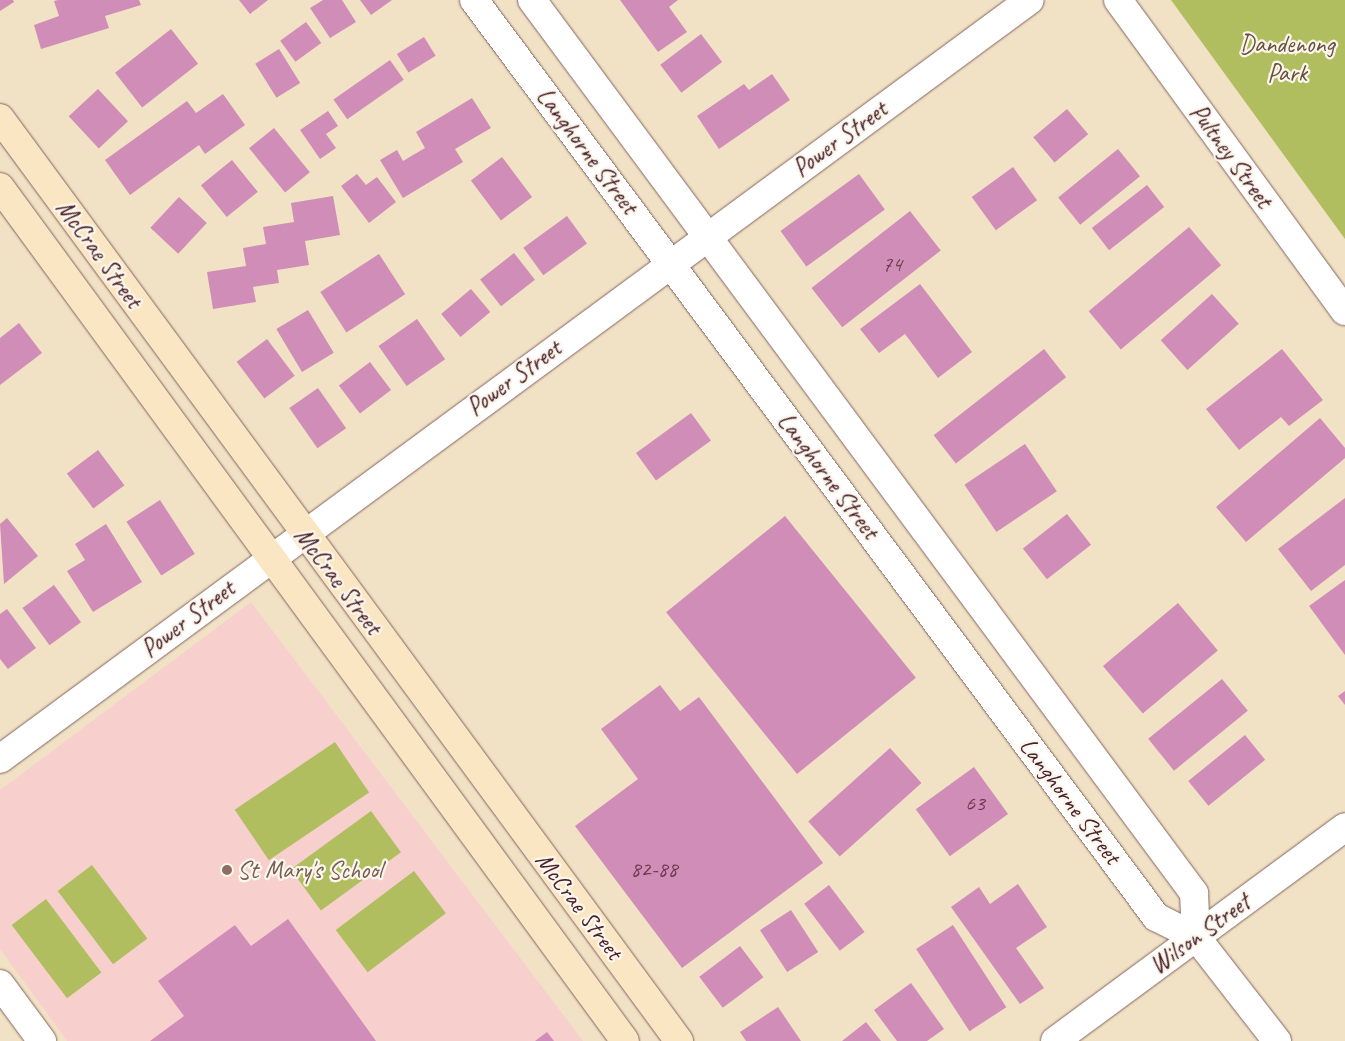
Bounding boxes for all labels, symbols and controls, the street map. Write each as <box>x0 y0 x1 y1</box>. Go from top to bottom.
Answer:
park label: Dandenong Park <box>1240 30 1334 89</box>
street label: Langhorne Street <box>530 82 644 220</box>
street label: Power Street <box>787 95 893 183</box>
street label: Pultney Street <box>1183 98 1279 214</box>
street label: McCrae Street <box>49 194 149 314</box>
house number: 74 <box>882 252 902 278</box>
street label: Power Street <box>461 334 567 422</box>
street label: Langhorne Street <box>771 407 885 545</box>
street label: McCrae Street <box>288 521 388 641</box>
street label: Power Street <box>135 574 241 664</box>
street label: Langhorne Street <box>1013 732 1127 870</box>
house number: 63 <box>965 791 985 817</box>
street label: McCrae Street <box>529 846 629 966</box>
place label: St Mary's School <box>237 855 382 885</box>
house number: 82-88 <box>631 857 677 883</box>
marker: St Mary's School <box>221 864 233 876</box>
street label: Wilson Street <box>1144 888 1256 980</box>

